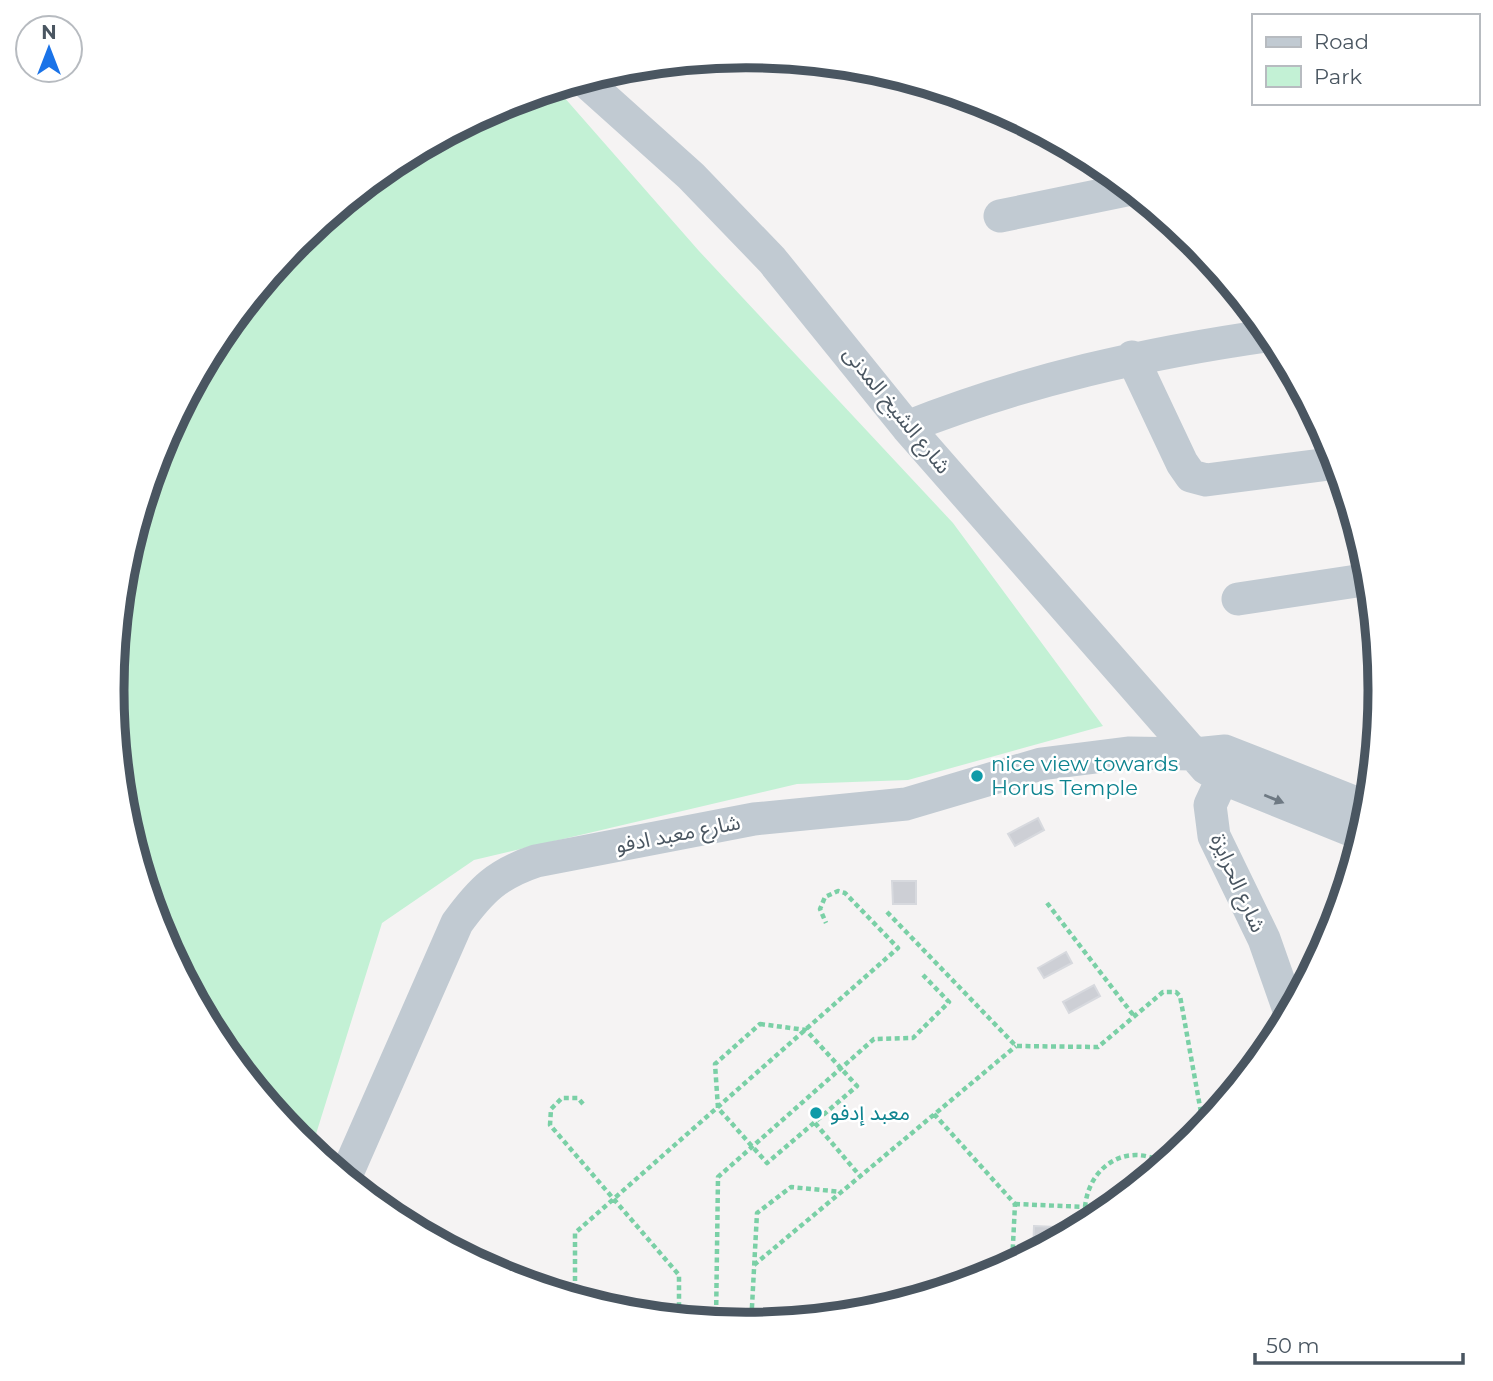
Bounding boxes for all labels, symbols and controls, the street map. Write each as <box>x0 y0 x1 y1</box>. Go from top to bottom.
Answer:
north arrow <box>14 14 84 84</box>
legend <box>1252 14 1479 105</box>
text: N <box>41 21 57 44</box>
text: Road <box>1314 29 1369 54</box>
text: Park <box>1314 64 1362 89</box>
street label: شارع الشيخ المدنى <box>836 341 956 480</box>
place label: nice view towards Horus Temple <box>991 751 1178 800</box>
marker: nice view towards Horus Temple <box>969 768 985 784</box>
one-way arrow <box>1264 794 1285 805</box>
street label: شارع معبد ادفو <box>613 809 743 861</box>
street label: شارع الحرايزة <box>1203 830 1271 937</box>
place label: معبد إدفو <box>830 1100 910 1126</box>
marker: معبد إدفو <box>808 1105 824 1121</box>
scale bar <box>1255 1322 1463 1366</box>
text: 50 m <box>1266 1333 1320 1358</box>

